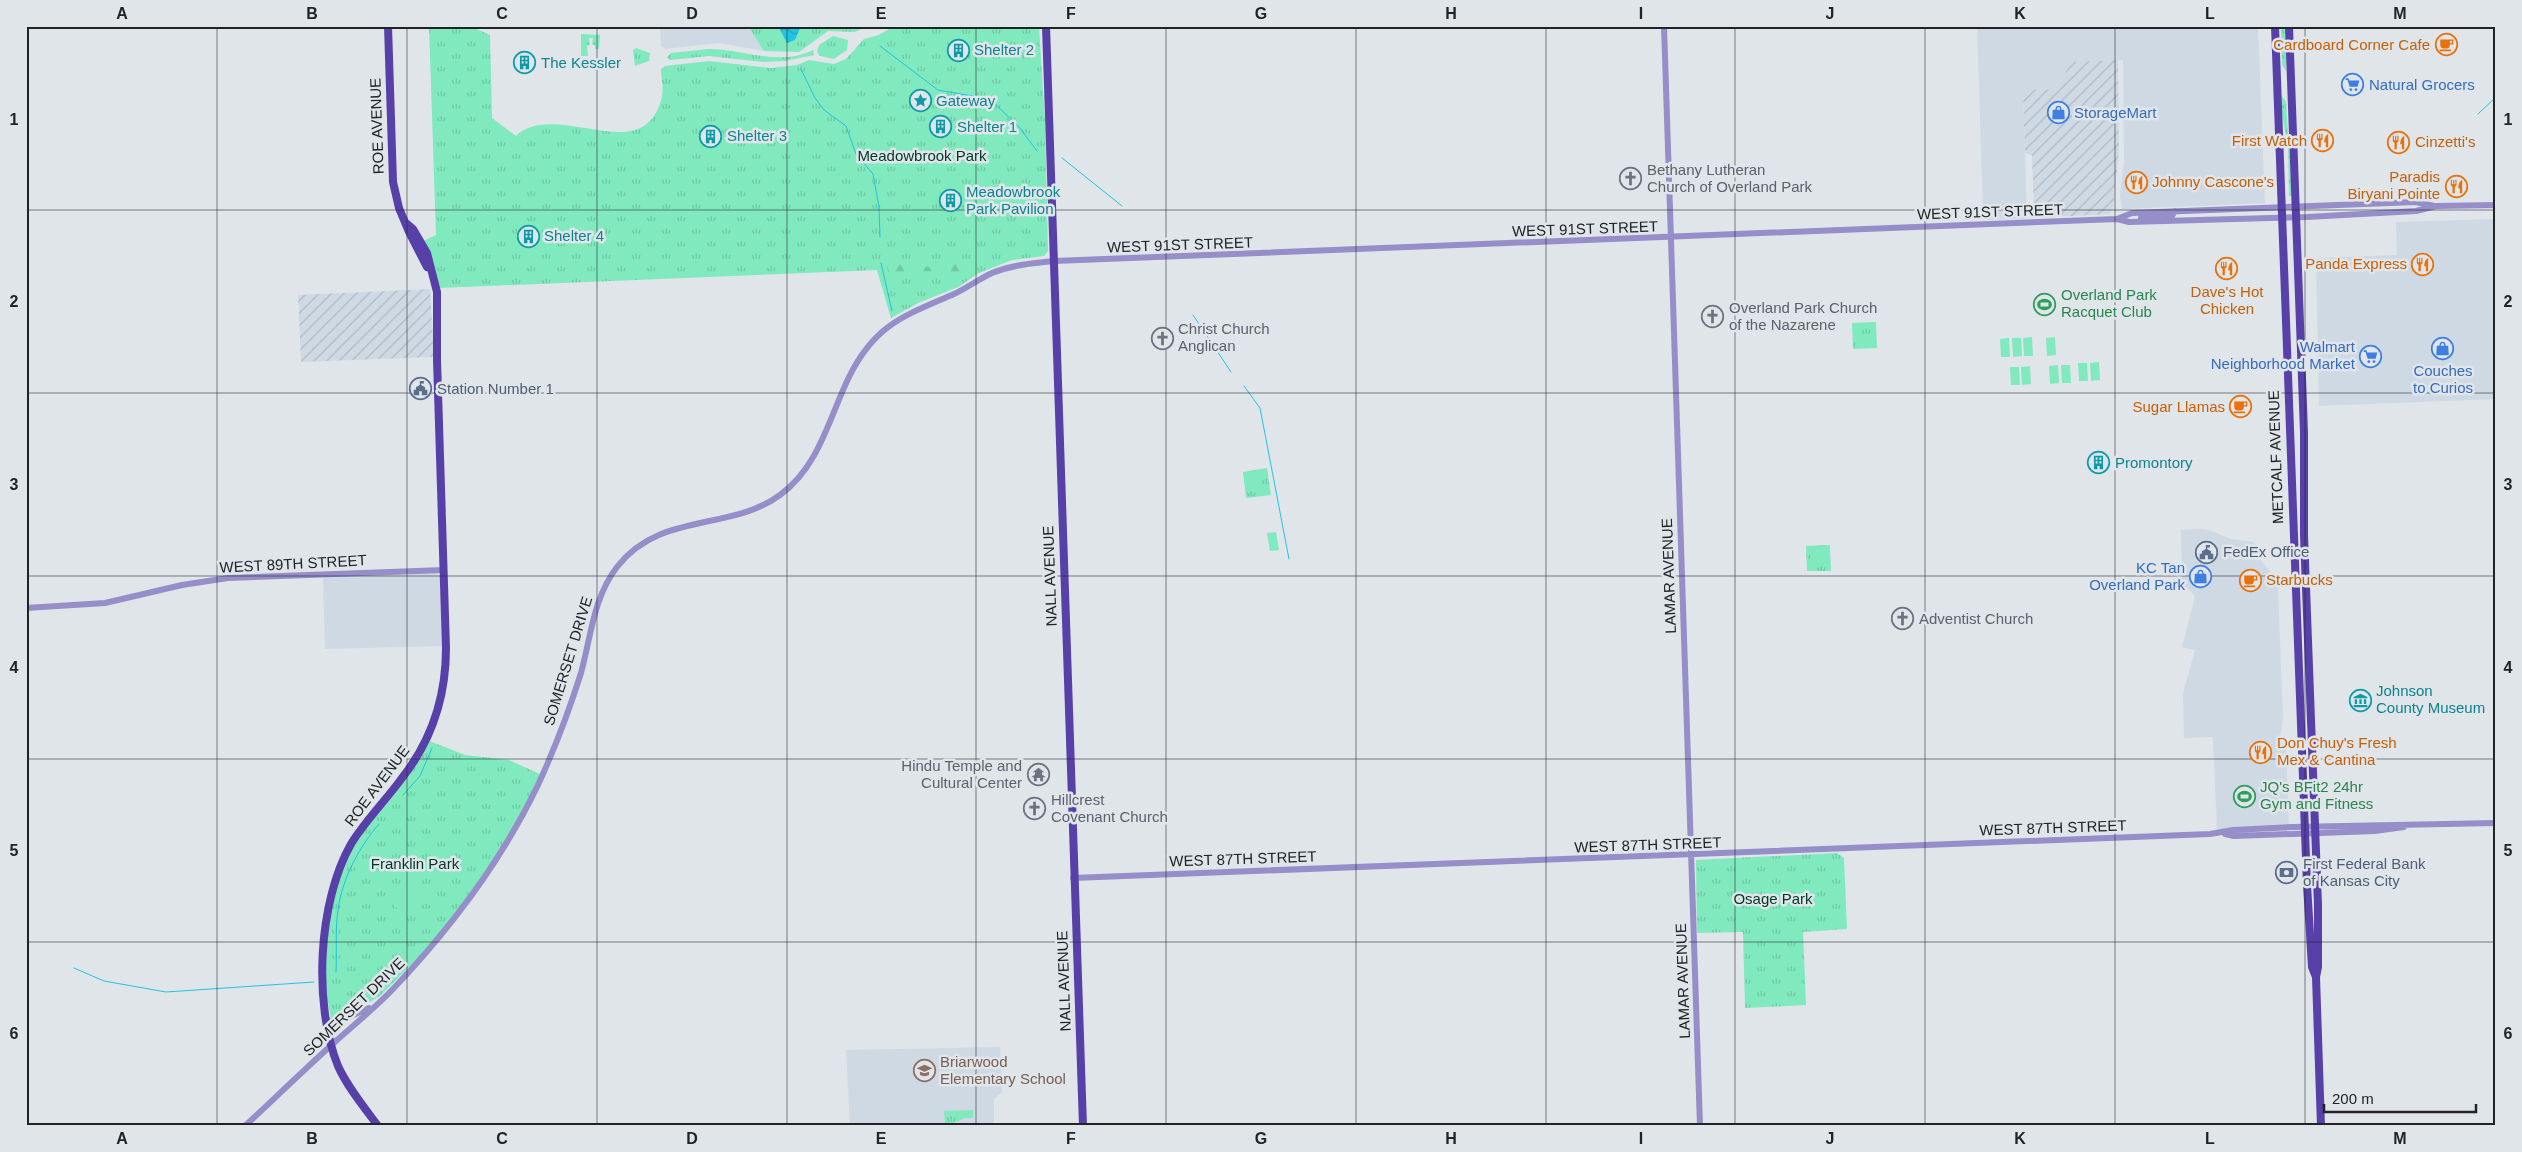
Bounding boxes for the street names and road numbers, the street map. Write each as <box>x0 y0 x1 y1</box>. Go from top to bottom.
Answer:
street label: ROE AVENUE <box>366 78 387 174</box>
street label: WEST 91ST STREET <box>1917 200 2063 223</box>
street label: WEST 91ST STREET <box>1512 217 1658 240</box>
street label: WEST 91ST STREET <box>1107 233 1253 256</box>
street label: METCALF AVENUE <box>2265 390 2286 524</box>
street label: LAMAR AVENUE <box>1658 518 1679 634</box>
street label: NALL AVENUE <box>1039 525 1060 627</box>
street label: WEST 89TH STREET <box>219 551 367 576</box>
street label: SOMERSET DRIVE <box>540 594 595 727</box>
street label: ROE AVENUE <box>341 742 412 829</box>
street label: WEST 87TH STREET <box>1979 816 2127 839</box>
street label: WEST 87TH STREET <box>1574 833 1722 856</box>
street label: WEST 87TH STREET <box>1169 847 1317 870</box>
street label: LAMAR AVENUE <box>1672 923 1693 1039</box>
street label: NALL AVENUE <box>1053 930 1074 1032</box>
street label: SOMERSET DRIVE <box>300 954 408 1059</box>

